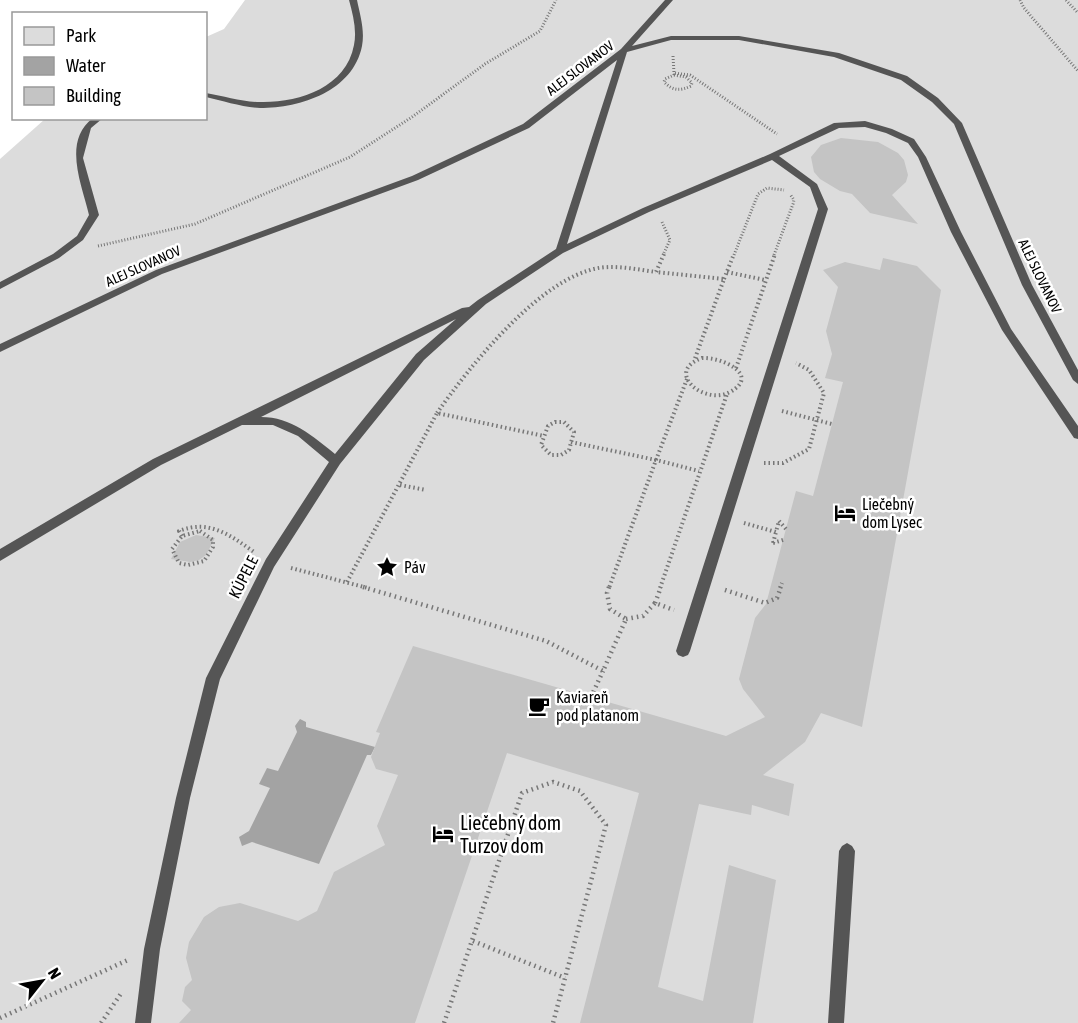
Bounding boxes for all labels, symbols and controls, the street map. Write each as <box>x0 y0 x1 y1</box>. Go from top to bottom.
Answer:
legend <box>12 12 207 120</box>
text: Park <box>66 25 96 46</box>
street label: ALEJ SLOVANOV <box>543 37 617 99</box>
text: Water <box>66 55 106 76</box>
text: Building <box>66 85 121 106</box>
street label: ALEJ SLOVANOV <box>1015 236 1065 316</box>
street label: ALEJ SLOVANOV <box>103 242 183 290</box>
place label: Liečebný dom Lysec <box>862 495 922 532</box>
hotel icon: Liečebný dom Lysec <box>833 501 857 525</box>
street label: KÚPELE <box>225 553 261 601</box>
place icon: Páv <box>375 555 399 579</box>
place label: Páv <box>404 558 426 576</box>
place label: Kaviareň pod platanom <box>556 688 639 725</box>
cafe icon: Kaviareň pod platanom <box>527 694 551 718</box>
place label: Liečebný dom Turzov dom <box>460 811 561 857</box>
hotel icon: Liečebný dom Turzov dom <box>431 822 455 846</box>
north arrow <box>12 951 72 1011</box>
text: N <box>45 965 65 982</box>

